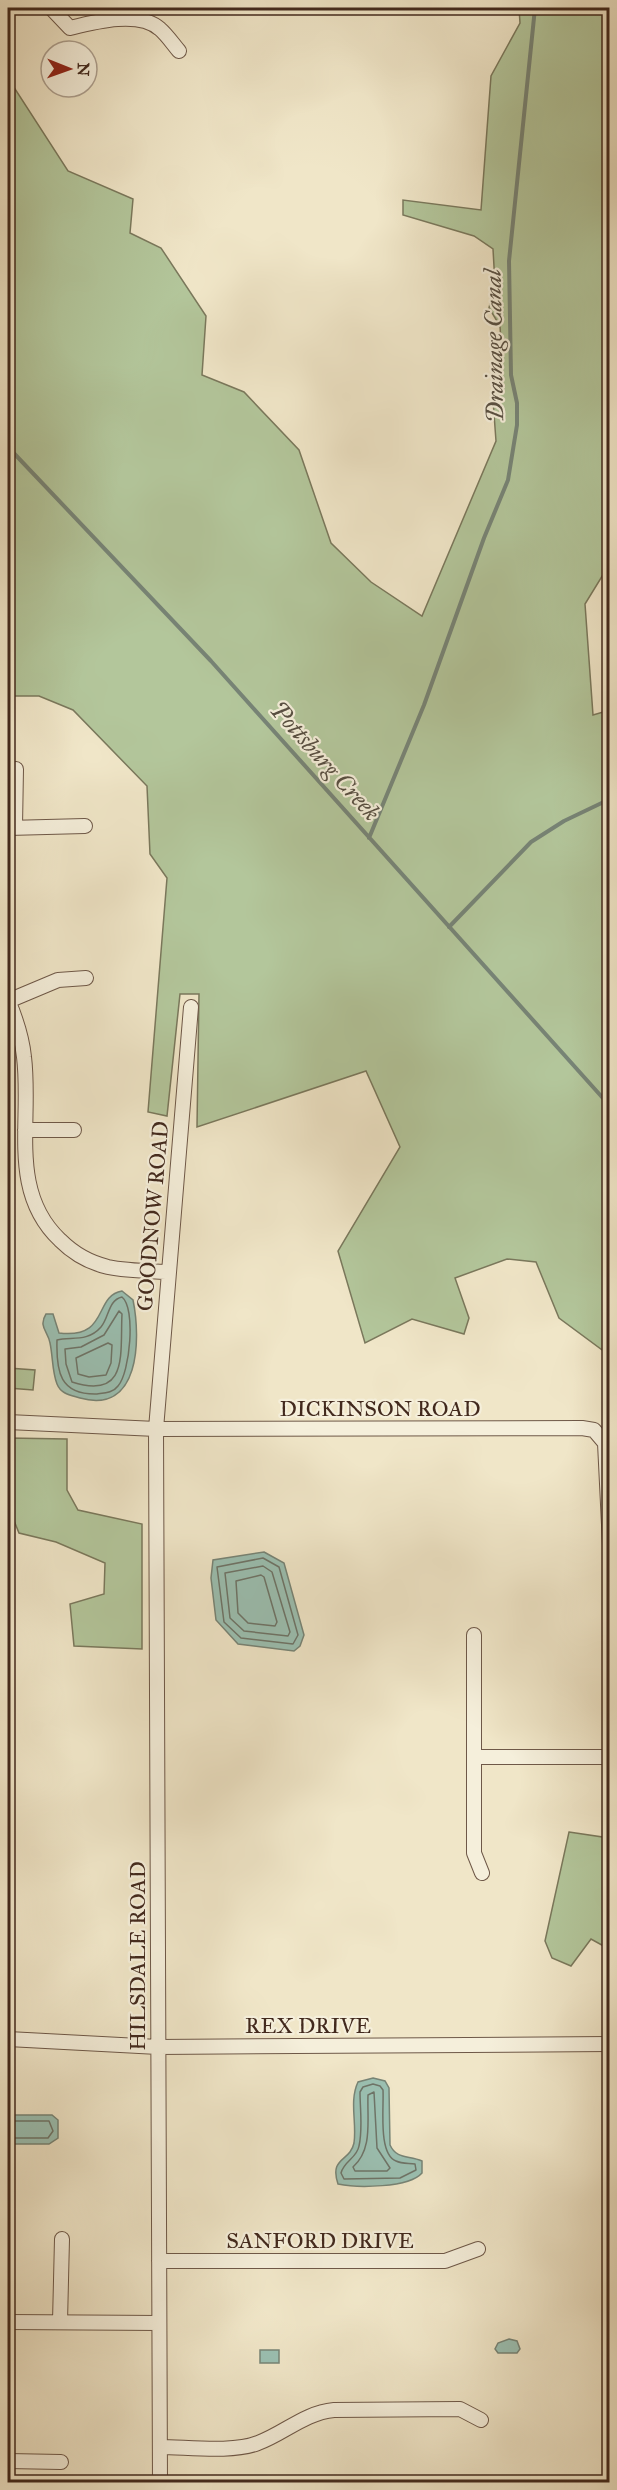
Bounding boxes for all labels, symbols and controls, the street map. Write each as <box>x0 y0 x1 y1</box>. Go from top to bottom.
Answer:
north arrow <box>39 39 99 99</box>
text: N <box>74 62 93 77</box>
water label: Drainage Canal <box>478 266 510 423</box>
water label: Pottsburg Creek <box>263 695 387 827</box>
street label: GOODNOW ROAD <box>131 1120 174 1312</box>
street label: DICKINSON ROAD <box>280 1395 481 1422</box>
street label: HILSDALE ROAD <box>124 1861 151 2051</box>
street label: REX DRIVE <box>245 2012 371 2039</box>
street label: SANFORD DRIVE <box>226 2227 414 2254</box>

